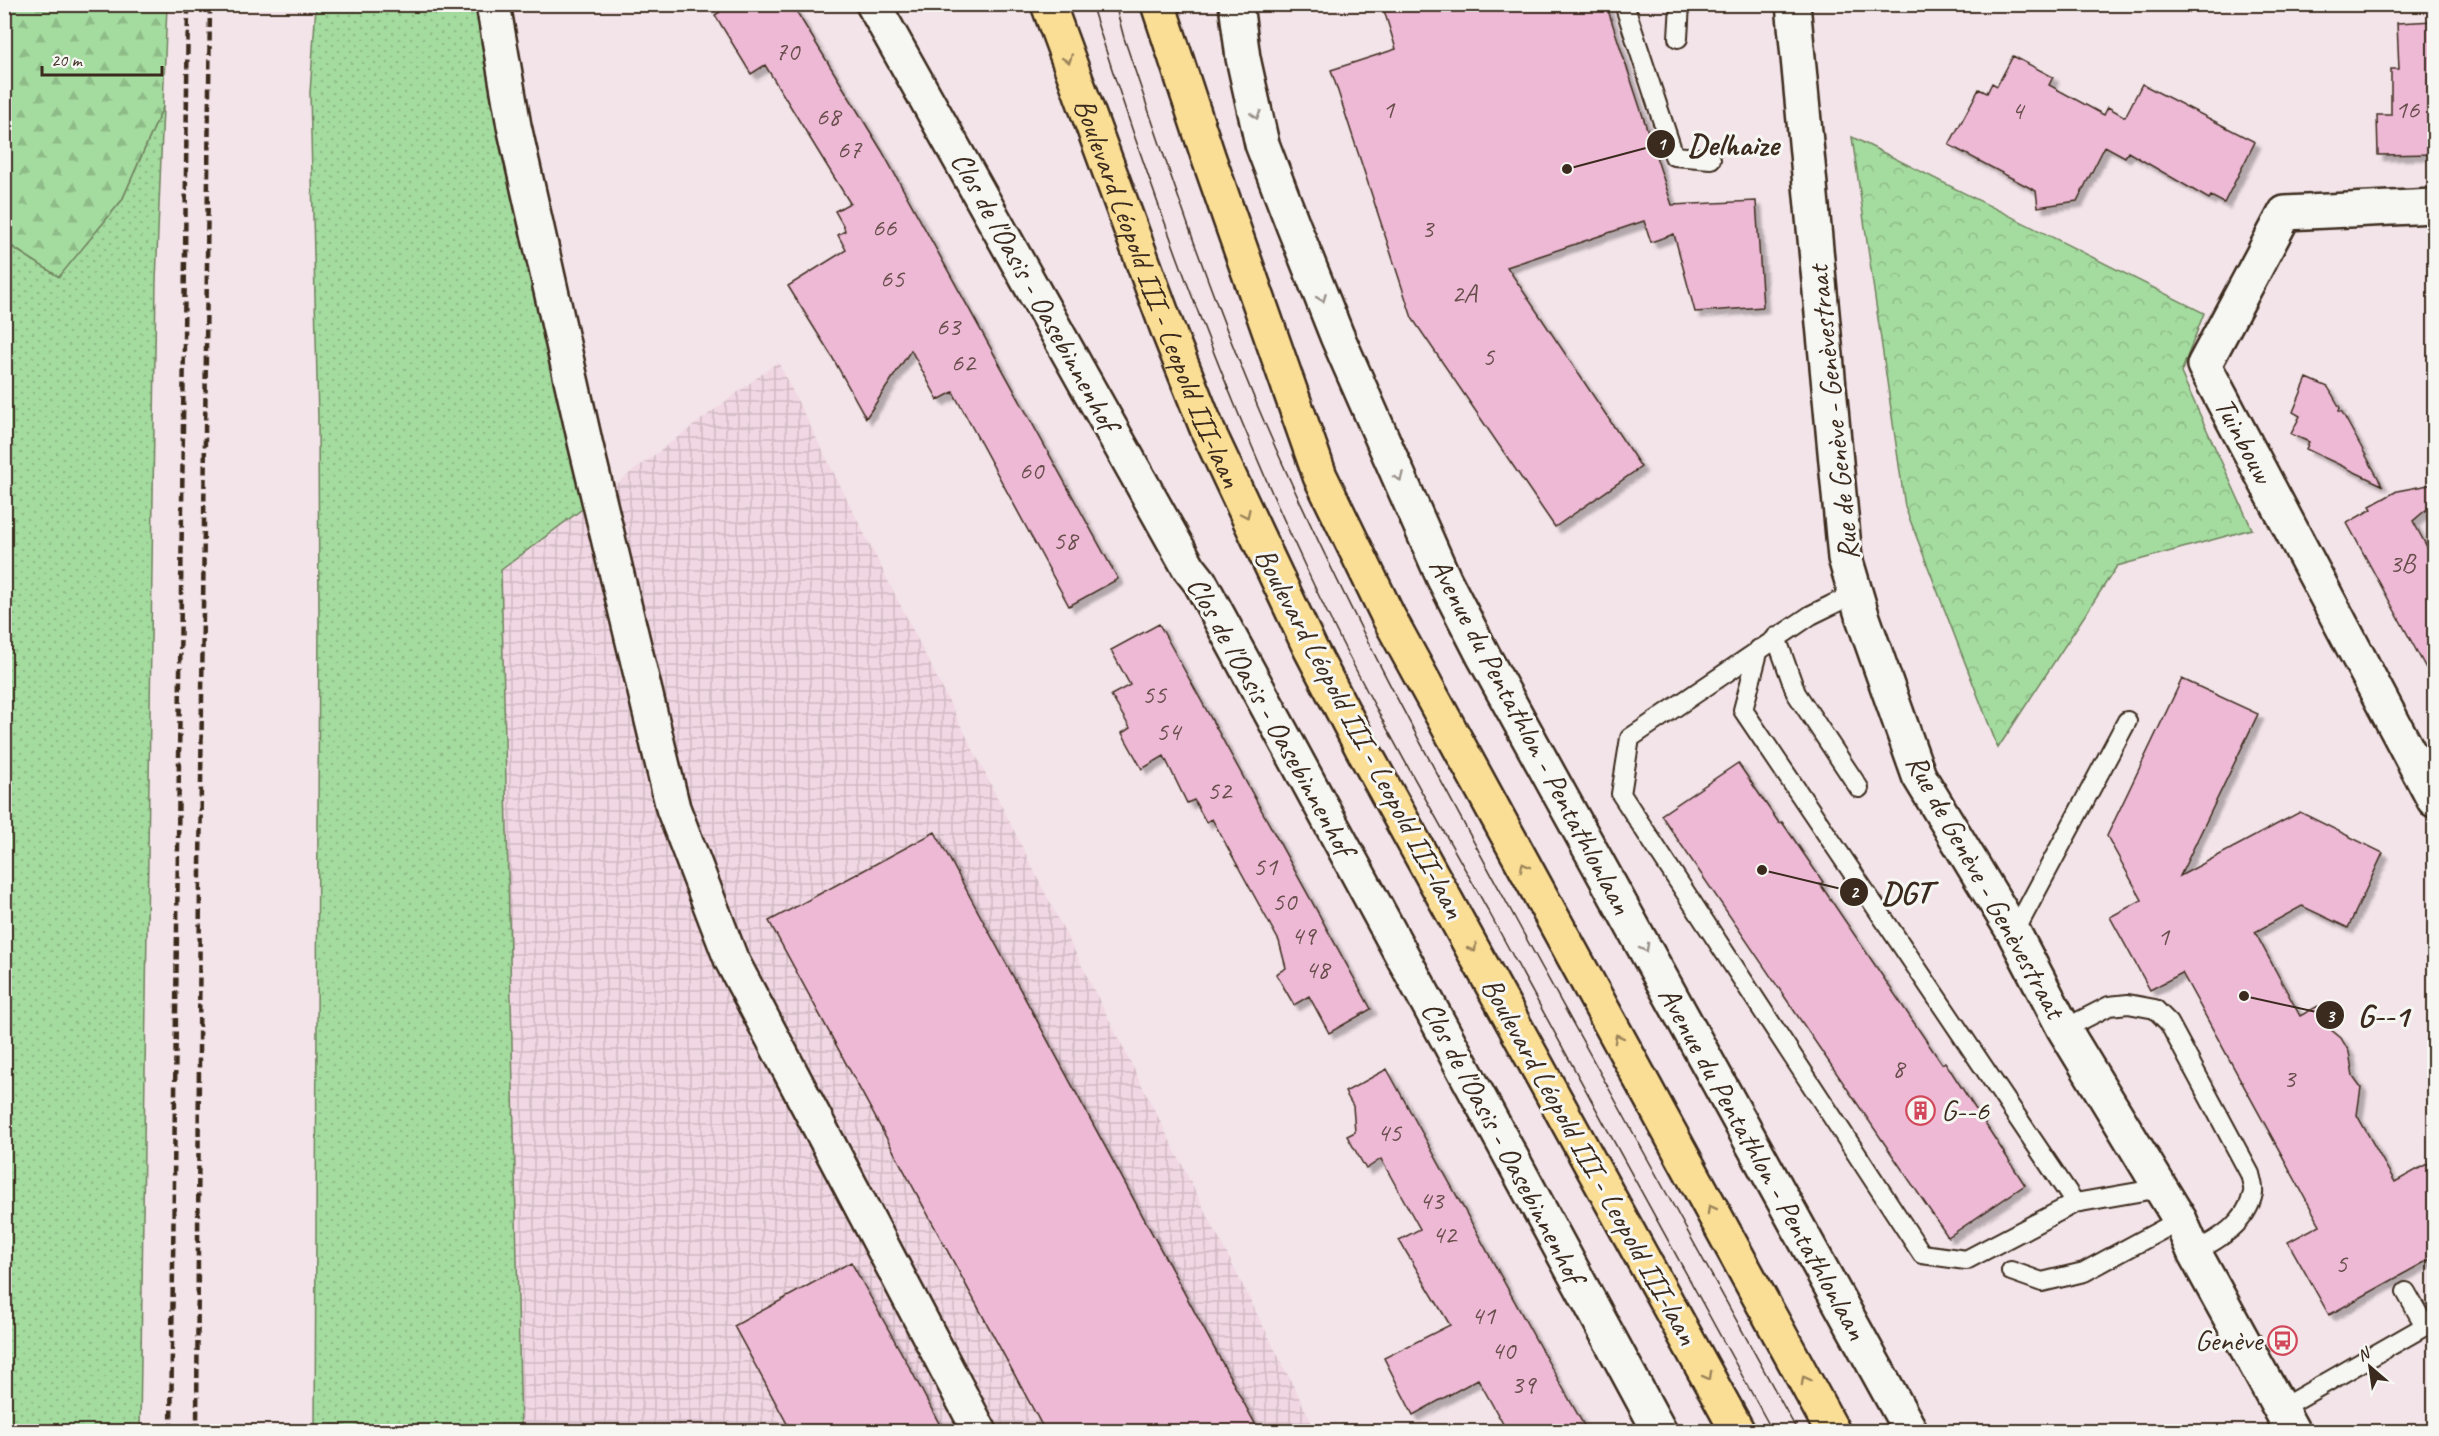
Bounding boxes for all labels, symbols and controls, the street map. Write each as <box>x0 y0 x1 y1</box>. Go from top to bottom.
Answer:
house number: 70 <box>775 34 801 68</box>
scale bar <box>42 39 162 77</box>
text: 20 m <box>51 49 84 71</box>
one-way arrow <box>1061 53 1073 64</box>
house number: 1 <box>1382 92 1396 126</box>
house number: 16 <box>2395 92 2420 126</box>
street label: Boulevard Léopold III - Leopold III-laan <box>1065 93 1251 494</box>
house number: 4 <box>2011 93 2026 127</box>
house number: 68 <box>816 99 843 133</box>
one-way arrow <box>1248 110 1261 120</box>
callout: Delhaize <box>1646 119 1791 169</box>
text: Delhaize <box>1688 124 1782 165</box>
house number: 67 <box>837 132 863 166</box>
text: 1 <box>1657 133 1667 155</box>
street label: Clos de l'Oasis - Oasebinnenhof <box>943 145 1131 443</box>
house number: 66 <box>872 210 897 244</box>
house number: 3 <box>1421 211 1435 245</box>
house number: 65 <box>880 261 906 295</box>
street label: Rue de Genève - Genèvestraat <box>1798 261 1867 562</box>
house number: 2A <box>1451 276 1478 310</box>
one-way arrow <box>1315 292 1327 303</box>
house number: 63 <box>936 309 962 343</box>
house number: 5 <box>1482 339 1496 373</box>
house number: 62 <box>951 345 977 379</box>
street label: Tuinbouw <box>2206 391 2283 492</box>
house number: 60 <box>1019 453 1045 487</box>
one-way arrow <box>1392 471 1404 482</box>
one-way arrow <box>1239 508 1251 519</box>
house number: 58 <box>1053 523 1080 557</box>
street label: Boulevard Léopold III - Leopold III-laan <box>1246 541 1474 925</box>
house number: 3B <box>2389 546 2417 580</box>
street label: Avenue du Pentathlon - Pentathlonlaan <box>1421 551 1642 921</box>
street label: Clos de l'Oasis - Oasebinnenhof <box>1179 570 1367 868</box>
house number: 55 <box>1142 677 1168 711</box>
house number: 54 <box>1156 714 1183 748</box>
street label: Rue de Genève - Genèvestraat <box>1898 747 2076 1027</box>
house number: 52 <box>1207 773 1233 807</box>
house number: 51 <box>1253 849 1279 883</box>
one-way arrow <box>1520 863 1531 873</box>
callout: DGT <box>1839 867 1943 917</box>
text: DGT <box>1881 872 1939 913</box>
text: 2 <box>1850 881 1860 903</box>
house number: 50 <box>1272 884 1298 918</box>
house number: 49 <box>1291 918 1317 952</box>
house number: 1 <box>2157 919 2171 953</box>
one-way arrow <box>1638 941 1649 952</box>
one-way arrow <box>1466 942 1477 952</box>
house number: 48 <box>1305 952 1332 986</box>
street label: Boulevard Léopold III - Leopold III-laan <box>1473 971 1707 1352</box>
street label: Avenue du Pentathlon - Pentathlonlaan <box>1650 980 1876 1347</box>
callout: G--1 <box>2315 990 2420 1040</box>
street label: Clos de l'Oasis - Oasebinnenhof <box>1413 995 1596 1295</box>
text: G--1 <box>2357 995 2412 1036</box>
text: 3 <box>2326 1005 2336 1027</box>
one-way arrow <box>1613 1034 1625 1044</box>
house number: 8 <box>1892 1051 1907 1085</box>
house number: 3 <box>2283 1061 2297 1095</box>
place label: G--6 <box>1941 1091 1990 1129</box>
building icon: G--6 <box>1904 1094 1936 1126</box>
house number: 45 <box>1377 1115 1403 1149</box>
house number: 43 <box>1419 1183 1445 1217</box>
one-way arrow <box>1707 1205 1718 1215</box>
house number: 42 <box>1432 1217 1458 1251</box>
house number: 5 <box>2335 1246 2349 1280</box>
house number: 41 <box>1471 1298 1497 1332</box>
place label: Genève <box>2195 1321 2264 1359</box>
bus stop icon: Genève <box>2267 1324 2299 1356</box>
house number: 40 <box>1491 1333 1517 1367</box>
north arrow <box>2340 1337 2400 1397</box>
text: N <box>2354 1342 2375 1366</box>
house number: 39 <box>1511 1367 1537 1401</box>
one-way arrow <box>1701 1370 1712 1381</box>
one-way arrow <box>1801 1376 1812 1386</box>

